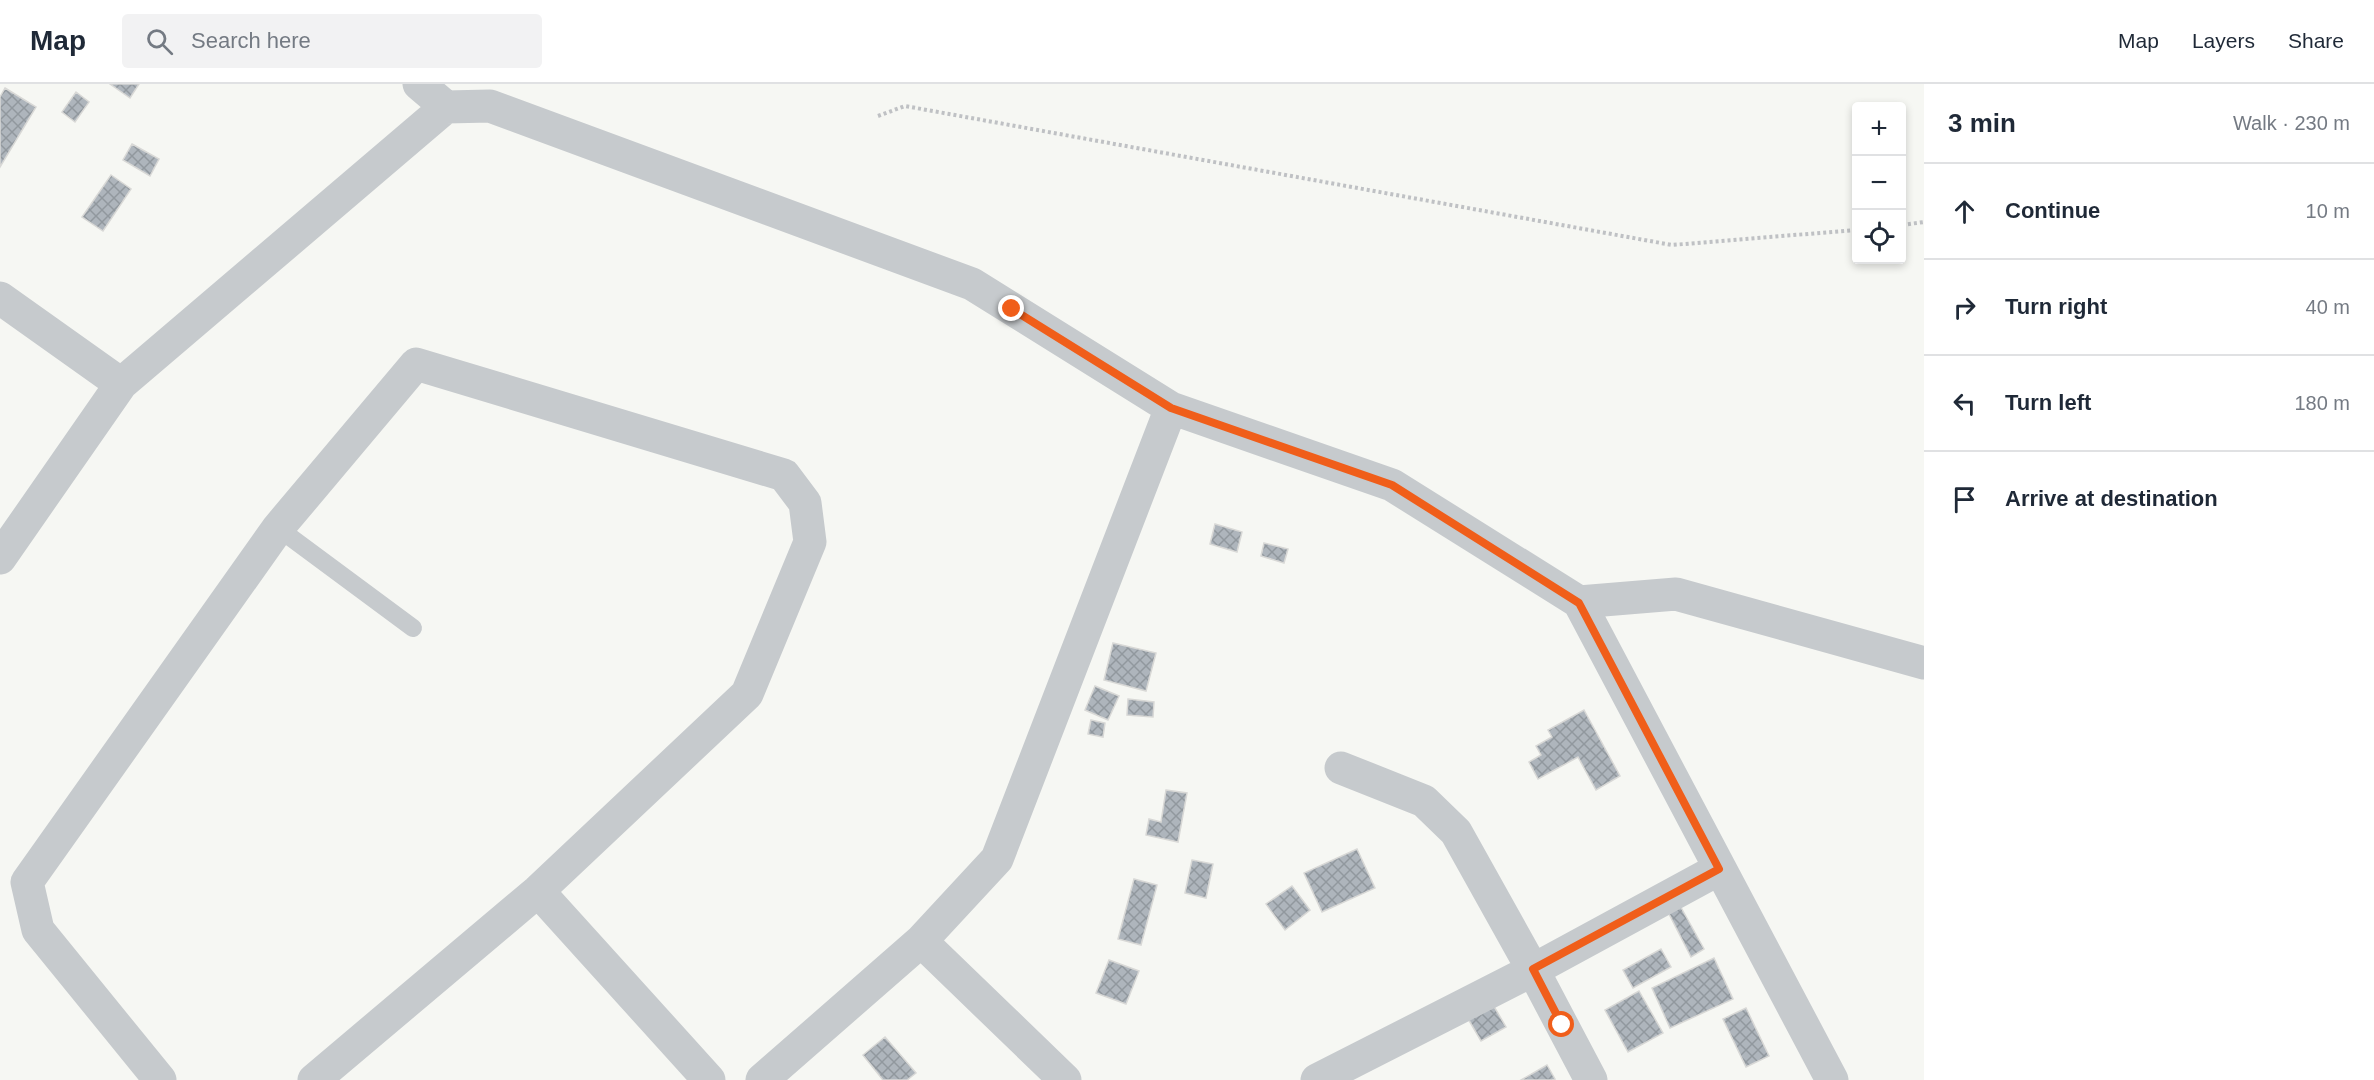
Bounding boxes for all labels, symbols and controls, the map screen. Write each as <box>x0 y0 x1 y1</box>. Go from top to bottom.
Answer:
search box <box>122 14 542 68</box>
text: Map <box>30 25 86 56</box>
icon: search <box>143 25 176 58</box>
text: Search here <box>191 28 311 53</box>
text: Map <box>2118 29 2159 52</box>
text: Layers <box>2192 29 2255 52</box>
text: Share <box>2288 29 2344 52</box>
map controls <box>1852 102 1906 264</box>
button: + <box>1852 102 1906 156</box>
text: 3 min <box>1948 108 2016 138</box>
text: Walk · 230 m <box>2233 112 2350 134</box>
button: − <box>1852 156 1906 210</box>
icon: ahead <box>1948 195 1981 228</box>
text: Continue <box>2005 198 2100 223</box>
text: 10 m <box>2306 200 2350 222</box>
button: locate <box>1852 210 1906 264</box>
icon: right <box>1948 291 1981 324</box>
text: Turn right <box>2005 294 2107 319</box>
route end <box>998 295 1024 321</box>
text: 40 m <box>2306 296 2350 318</box>
icon: left <box>1948 387 1981 420</box>
text: Turn left <box>2005 390 2091 415</box>
text: 180 m <box>2294 392 2350 414</box>
icon: arrive <box>1948 483 1981 516</box>
text: Arrive at destination <box>2005 486 2218 511</box>
route start <box>1548 1011 1574 1037</box>

